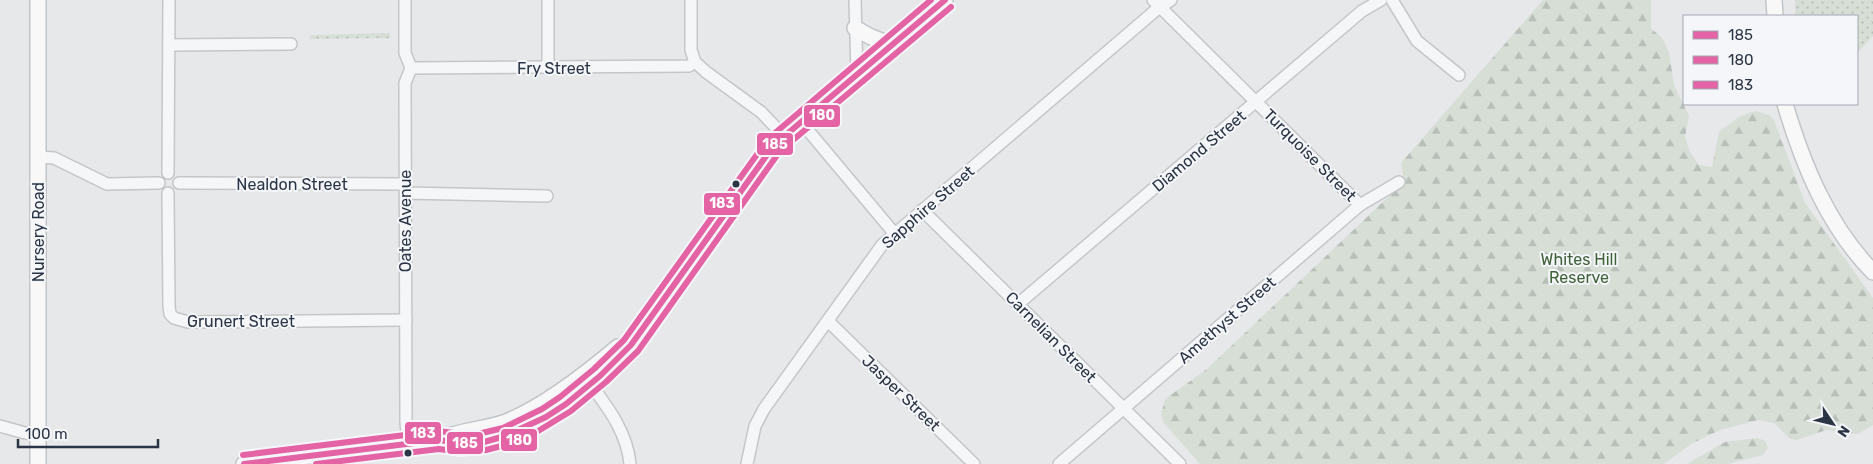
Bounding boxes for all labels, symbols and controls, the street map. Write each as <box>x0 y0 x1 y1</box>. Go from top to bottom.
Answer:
legend <box>1683 15 1858 105</box>
text: 185 <box>1728 26 1753 44</box>
text: 180 <box>1728 51 1754 69</box>
street label: Fry Street <box>517 59 591 78</box>
text: 183 <box>1728 76 1753 94</box>
line badge: 180 <box>803 104 841 128</box>
street label: Turquoise Street <box>1260 105 1360 205</box>
street label: Diamond Street <box>1148 106 1250 196</box>
text: 180 <box>809 107 835 124</box>
line badge: 185 <box>756 132 794 156</box>
text: 185 <box>762 136 788 153</box>
street label: Sapphire Street <box>878 162 978 252</box>
street label: Oates Avenue <box>396 170 415 272</box>
street label: Nealdon Street <box>236 175 348 194</box>
unlabelled marker <box>731 179 741 189</box>
street label: Nursery Road <box>29 182 48 282</box>
line badge: 183 <box>703 192 741 216</box>
text: 183 <box>709 195 735 212</box>
park label: Whites Hill Reserve <box>1541 250 1617 287</box>
street label: Amethyst Street <box>1174 273 1280 367</box>
street label: Carnelian Street <box>1002 288 1100 386</box>
street label: Grunert Street <box>187 312 295 331</box>
street label: Jasper Street <box>858 351 944 435</box>
north arrow <box>1808 399 1858 449</box>
scale bar <box>18 416 158 448</box>
line badge: 183 <box>404 421 442 445</box>
text: N <box>1833 422 1853 440</box>
text: 100 m <box>25 425 67 443</box>
text: 183 <box>410 425 436 442</box>
line badge: 180 <box>500 428 538 452</box>
line badge: 185 <box>446 431 484 455</box>
text: 180 <box>506 432 532 449</box>
text: 185 <box>452 435 478 452</box>
unlabelled marker <box>403 448 413 458</box>

